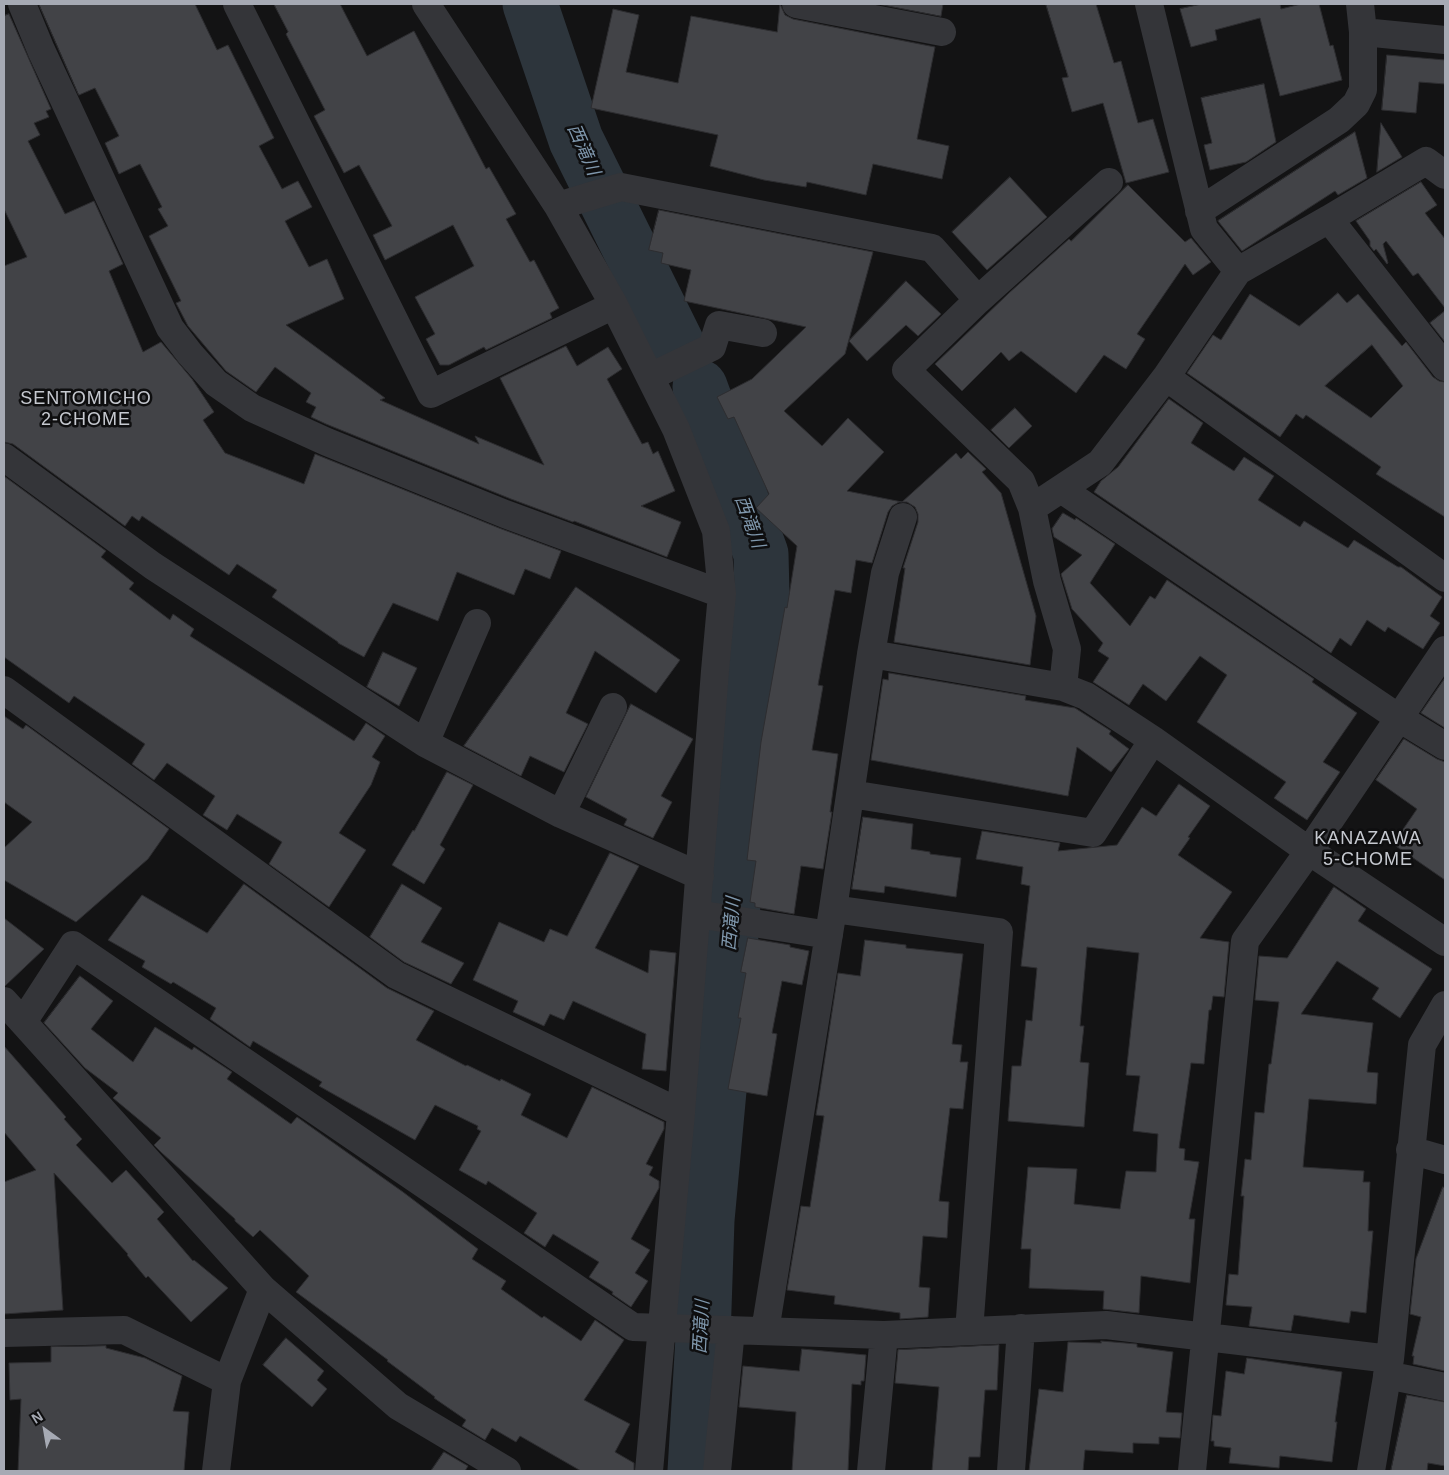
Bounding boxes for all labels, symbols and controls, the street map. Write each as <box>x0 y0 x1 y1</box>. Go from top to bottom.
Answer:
water label: 西滝川 <box>562 121 604 179</box>
district label: SENTOMICHO 2-CHOME <box>19 388 153 430</box>
water label: 西滝川 <box>730 493 768 551</box>
district label: KANAZAWA 5-CHOME <box>1313 828 1423 871</box>
water label: 西滝川 <box>719 896 745 952</box>
water label: 西滝川 <box>690 1299 714 1355</box>
north arrow <box>20 1405 70 1455</box>
text: N <box>29 1408 46 1427</box>

